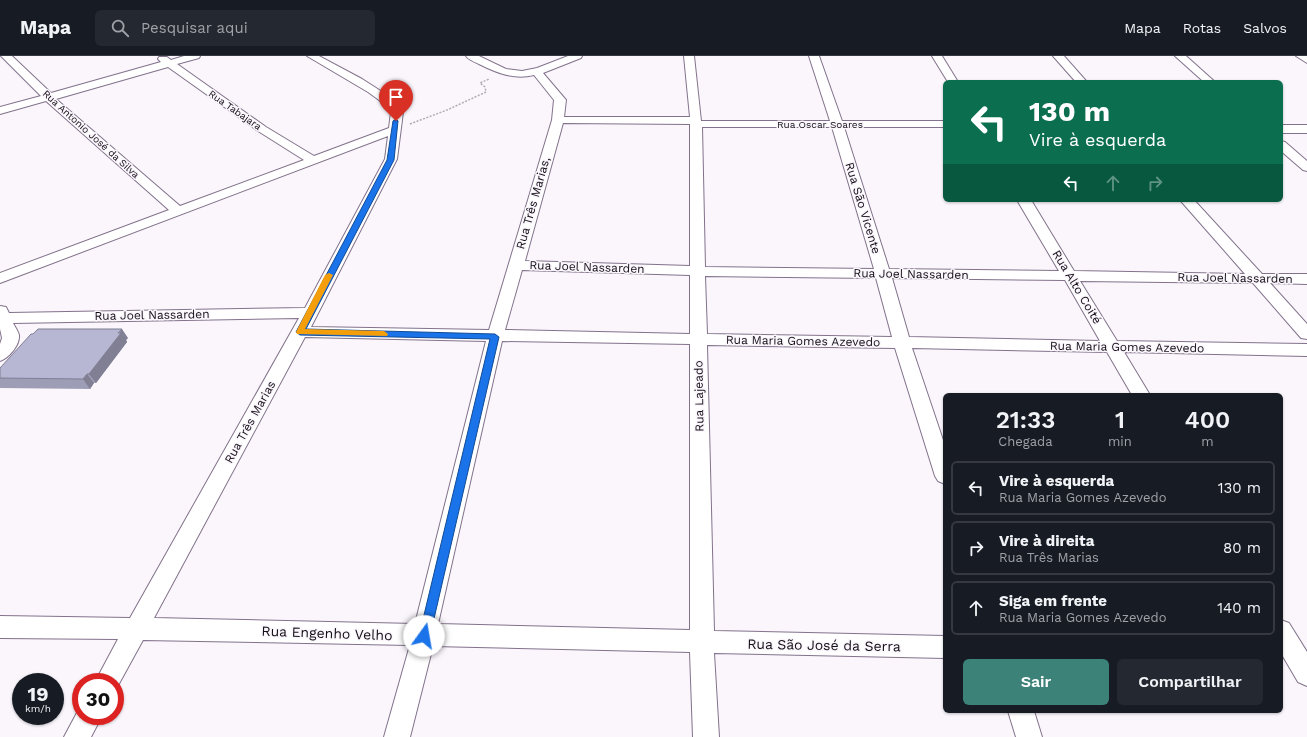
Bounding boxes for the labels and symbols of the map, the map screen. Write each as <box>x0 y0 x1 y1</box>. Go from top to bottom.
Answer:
pin <box>379 80 413 121</box>
street label: Rua Antonio José da Silva <box>41 88 142 180</box>
street label: Rua Tabajara <box>207 88 264 132</box>
street label: Rua Oscar Soares <box>777 119 863 130</box>
street label: Rua Três Marias, <box>513 155 553 251</box>
street label: Rua São Vicente <box>842 161 884 256</box>
street label: Rua Alto Coité <box>1049 248 1105 327</box>
street label: Rua Joel Nassarden <box>529 258 645 276</box>
street label: Rua Joel Nassarden <box>853 266 969 282</box>
street label: Rua Joel Nassarden <box>1177 270 1293 286</box>
street label: Rua Joel Nassarden <box>94 307 210 323</box>
street label: Rua Maria Gomes Azevedo <box>726 333 880 349</box>
street label: Rua Maria Gomes Azevedo <box>1050 339 1204 355</box>
street label: Rua Lajeado <box>691 360 707 432</box>
street label: Rua Três Marias <box>222 378 278 466</box>
position arrow <box>403 615 445 657</box>
street label: Rua Engenho Velho <box>261 623 393 643</box>
street label: Rua São José da Serra <box>747 636 901 654</box>
speed limit sign: 30 <box>72 673 124 725</box>

